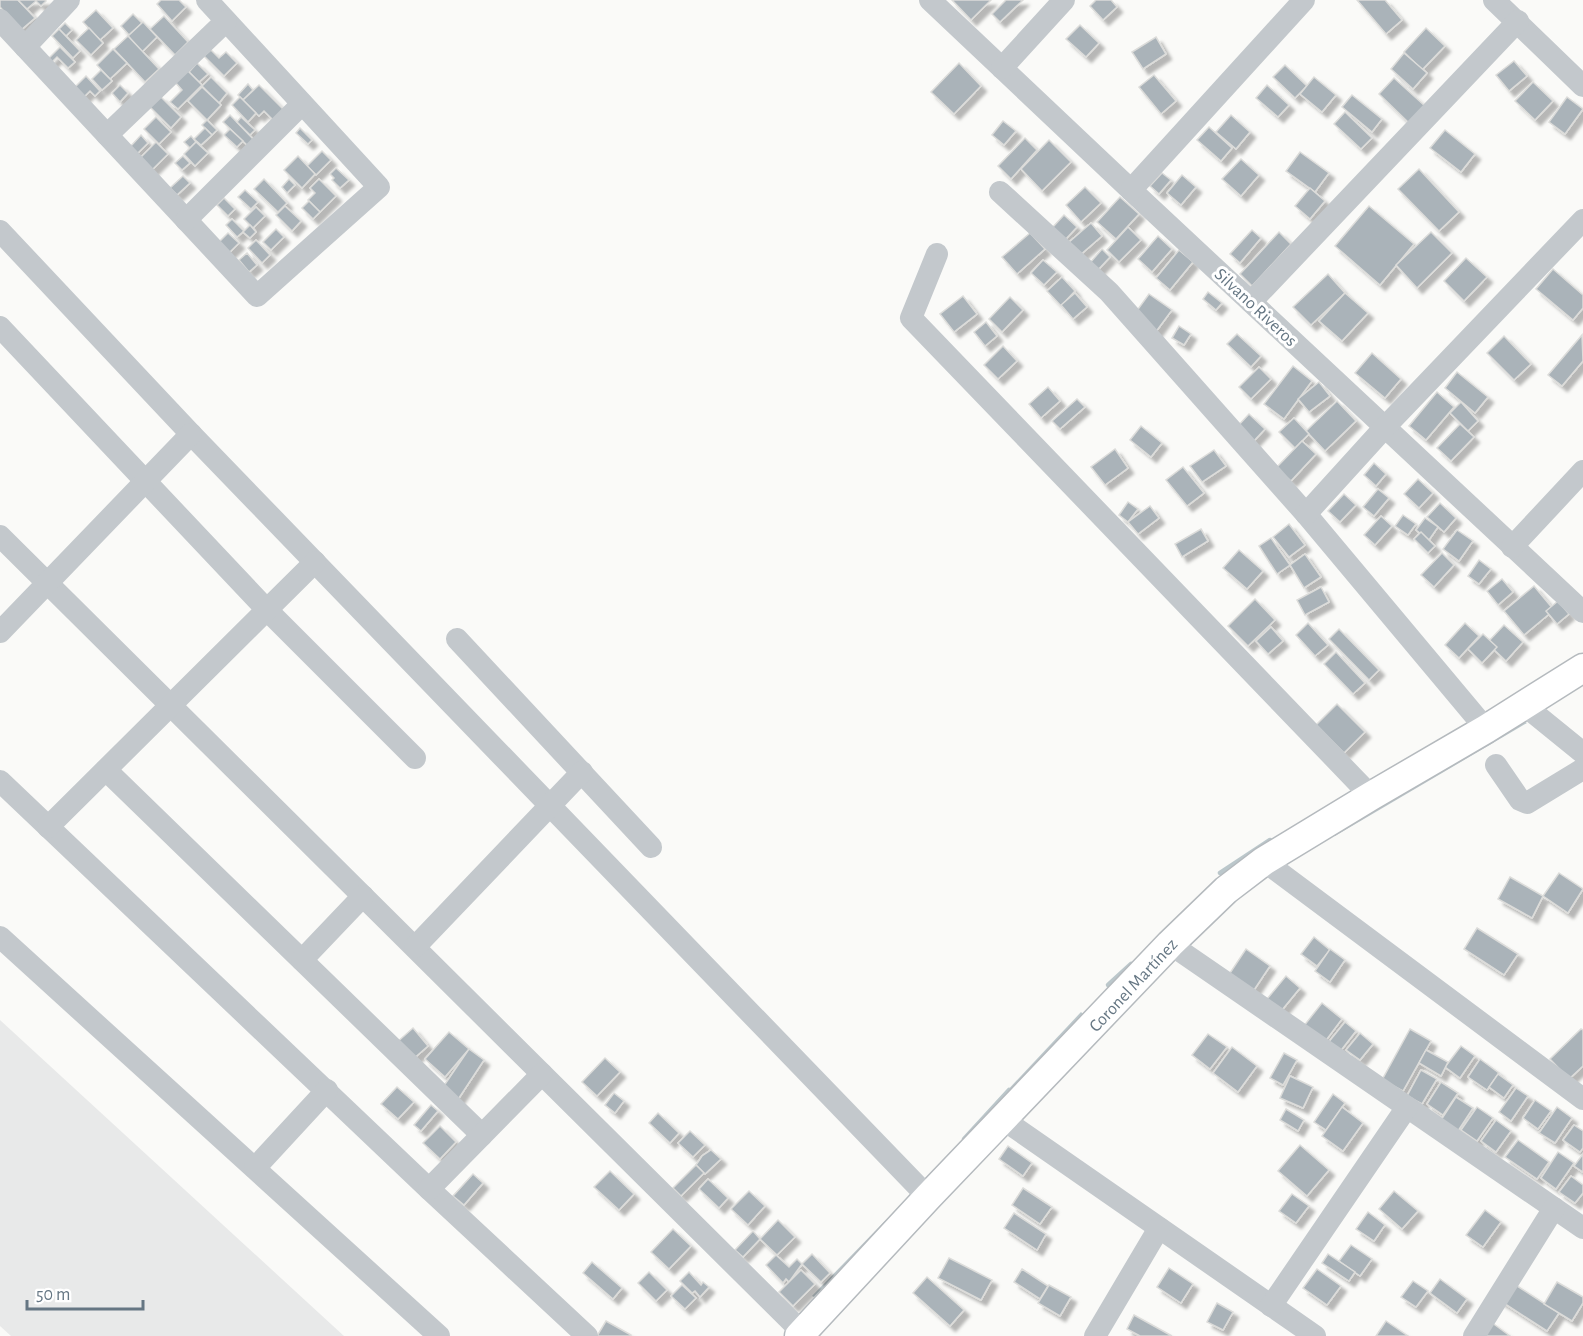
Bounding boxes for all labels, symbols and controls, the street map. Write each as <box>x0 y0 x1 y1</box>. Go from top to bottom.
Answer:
street label: Silvano Riveros <box>1211 265 1300 350</box>
street label: Coronel Martínez <box>1086 936 1181 1036</box>
scale bar <box>27 1273 142 1311</box>
text: 50 m <box>36 1286 70 1304</box>

